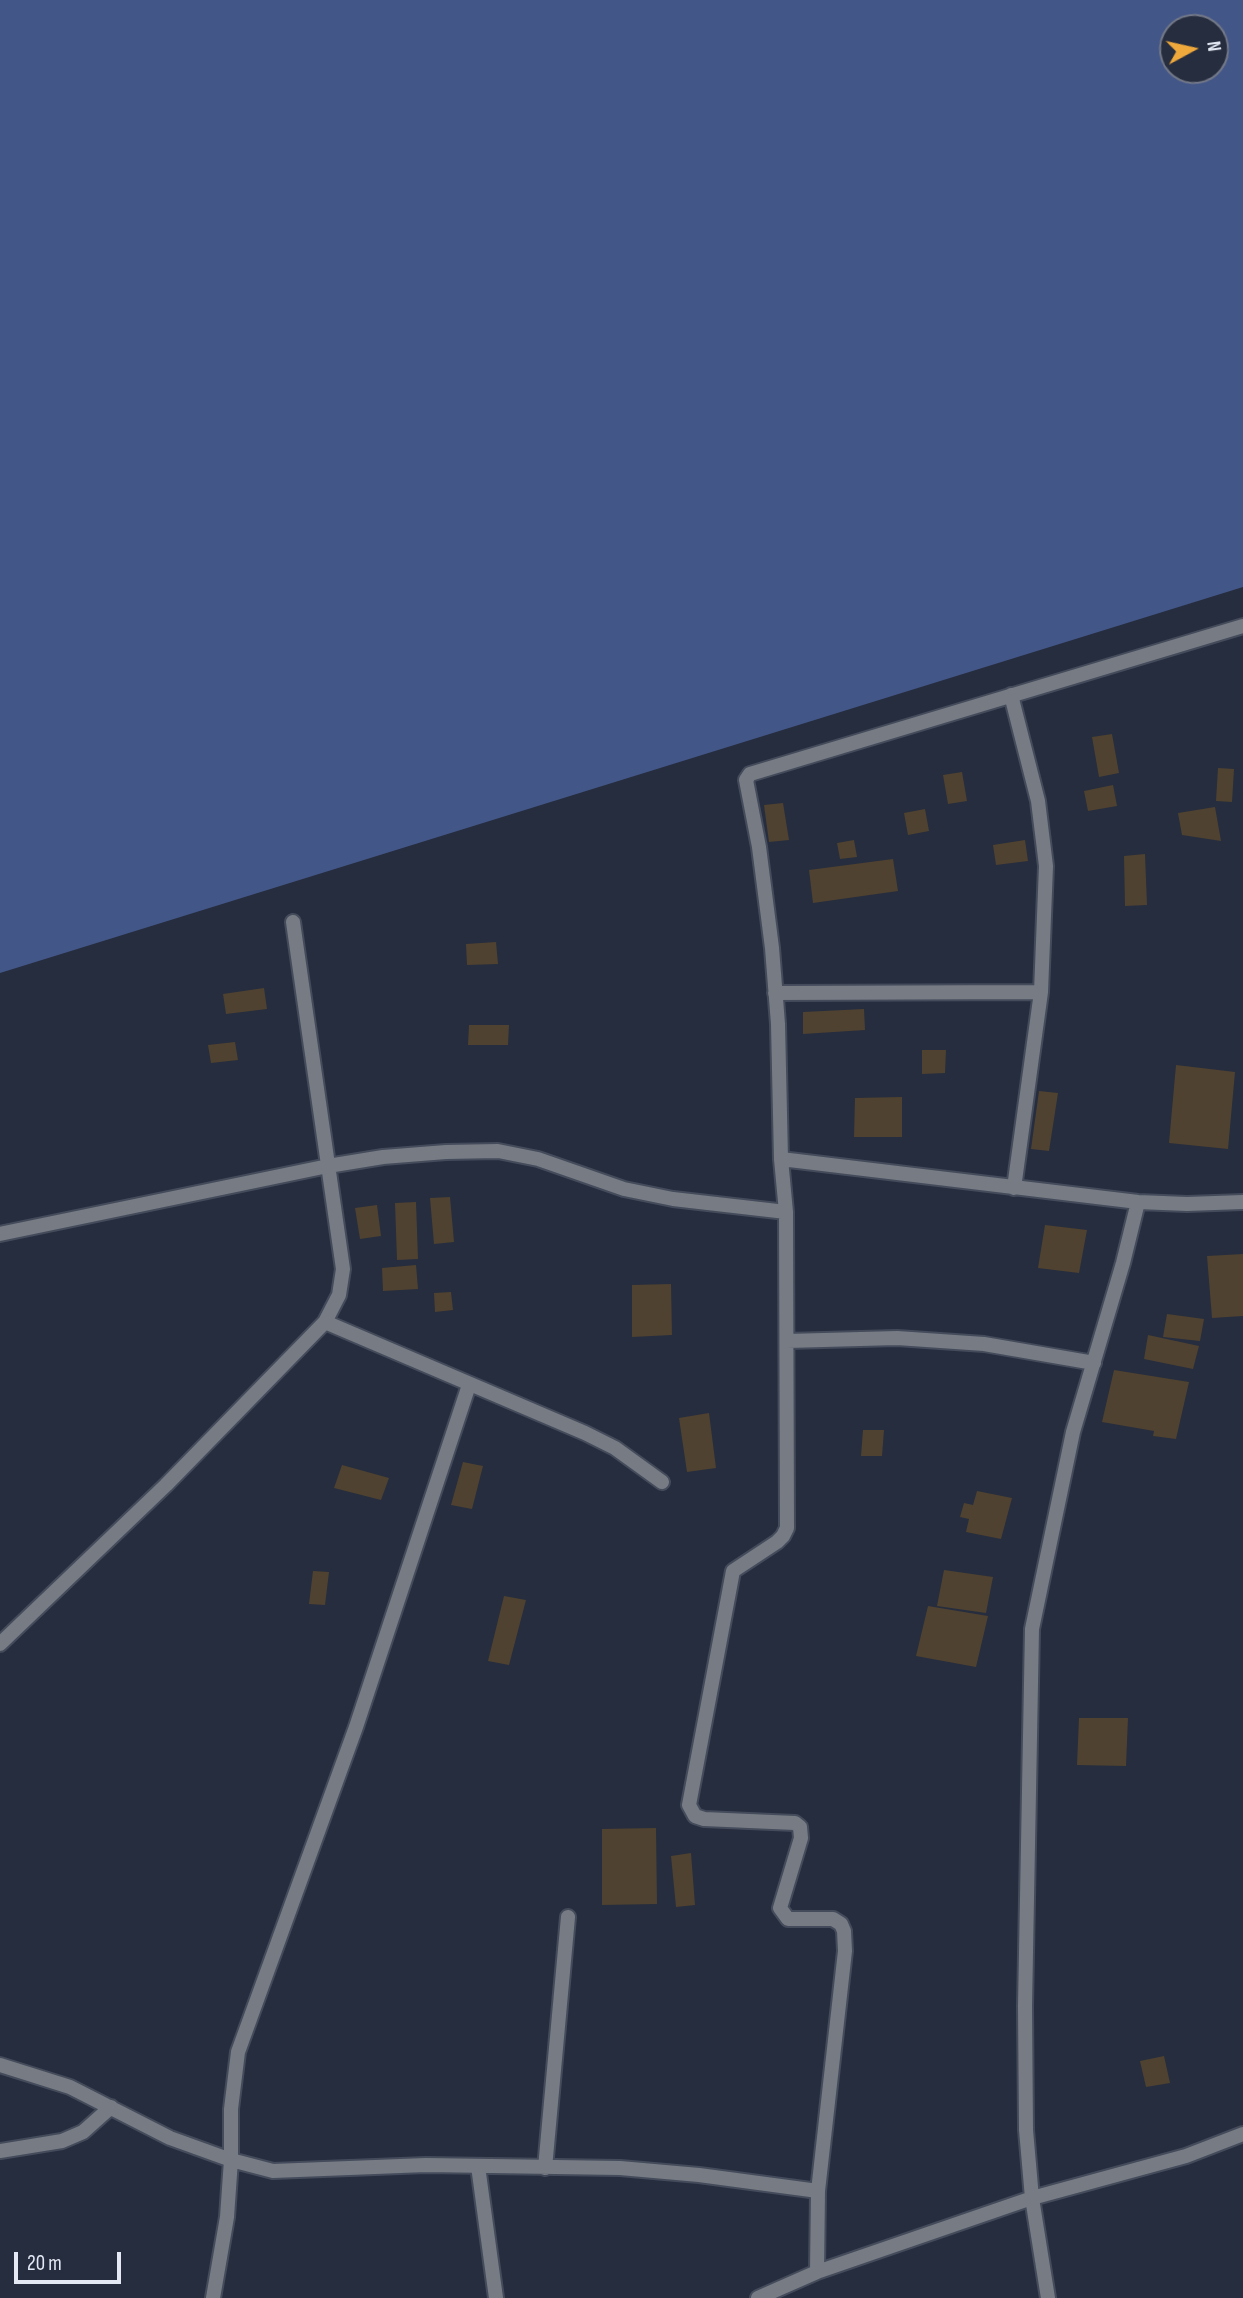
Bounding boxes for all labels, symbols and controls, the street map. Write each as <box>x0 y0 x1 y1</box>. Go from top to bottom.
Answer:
north arrow <box>1159 14 1229 84</box>
text: N <box>1201 40 1225 53</box>
scale bar <box>18 2238 124 2282</box>
text: 20 m <box>27 2251 62 2276</box>

